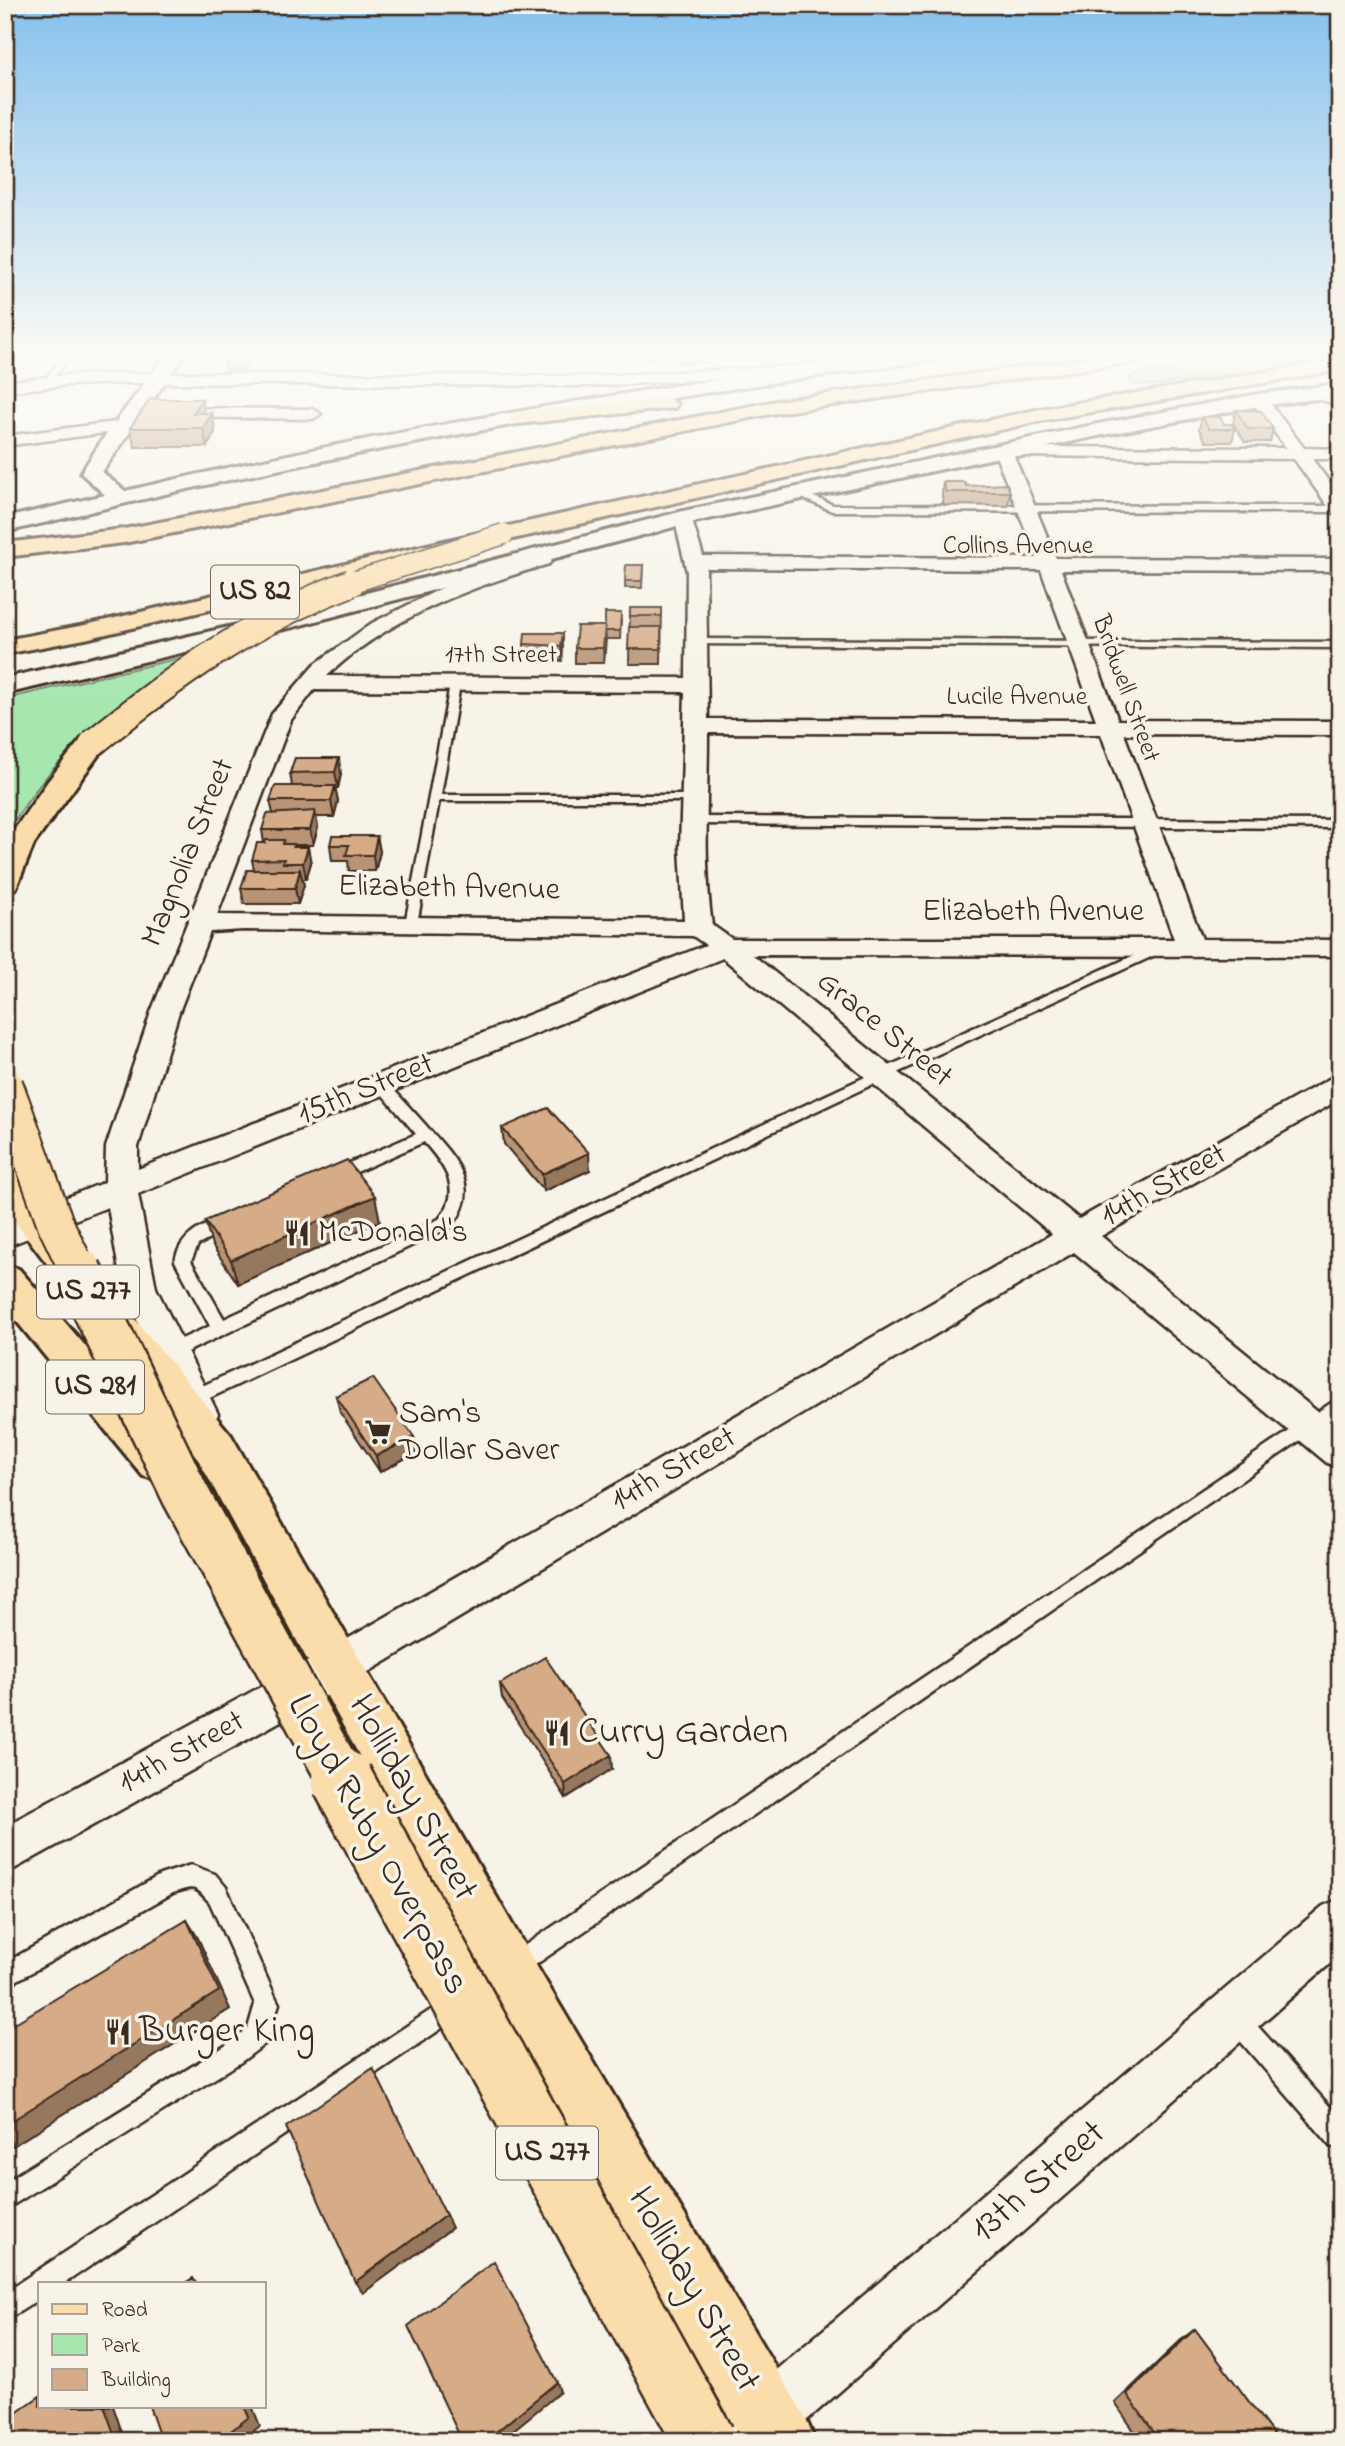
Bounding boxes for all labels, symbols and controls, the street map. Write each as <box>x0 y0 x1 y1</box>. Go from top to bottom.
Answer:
street label: Collins Avenue <box>943 528 1094 566</box>
road number: US 82 <box>211 566 299 618</box>
street label: Bridwell Street <box>1080 609 1169 768</box>
street label: 17th Street <box>445 637 557 675</box>
street label: Lucile Avenue <box>947 679 1088 717</box>
street label: Magnolia Street <box>130 751 248 954</box>
street label: Elizabeth Avenue <box>338 864 561 914</box>
street label: Elizabeth Avenue <box>922 889 1145 936</box>
street label: Grace Street <box>805 960 963 1100</box>
street label: 15th Street <box>291 1041 441 1139</box>
street label: 14th Street <box>1092 1132 1236 1240</box>
place label: McDonald's <box>318 1210 468 1257</box>
restaurant icon: McDonald's <box>282 1218 312 1248</box>
road number: US 277 <box>37 1266 139 1318</box>
road number: US 281 <box>46 1360 144 1414</box>
place label: Sam's Dollar Saver <box>398 1391 560 1475</box>
street label: 14th Street <box>603 1415 746 1525</box>
supermarket icon: Sam's Dollar Saver <box>363 1417 393 1447</box>
street label: Lloyd Ruby Overpass <box>271 1684 483 2006</box>
street label: Holliday Street <box>332 1684 492 1912</box>
street label: 14th Street <box>110 1699 254 1807</box>
place label: Curry Garden <box>578 1705 788 1761</box>
restaurant icon: Curry Garden <box>542 1718 572 1748</box>
place label: Burger King <box>138 2004 315 2060</box>
restaurant icon: Burger King <box>103 2017 133 2047</box>
street label: 13th Street <box>959 2107 1119 2257</box>
road number: US 277 <box>496 2126 598 2180</box>
street label: Holliday Street <box>612 2177 775 2403</box>
legend <box>38 2282 266 2408</box>
text: Road <box>102 2296 148 2326</box>
text: Park <box>102 2332 141 2362</box>
text: Building <box>101 2366 171 2398</box>

